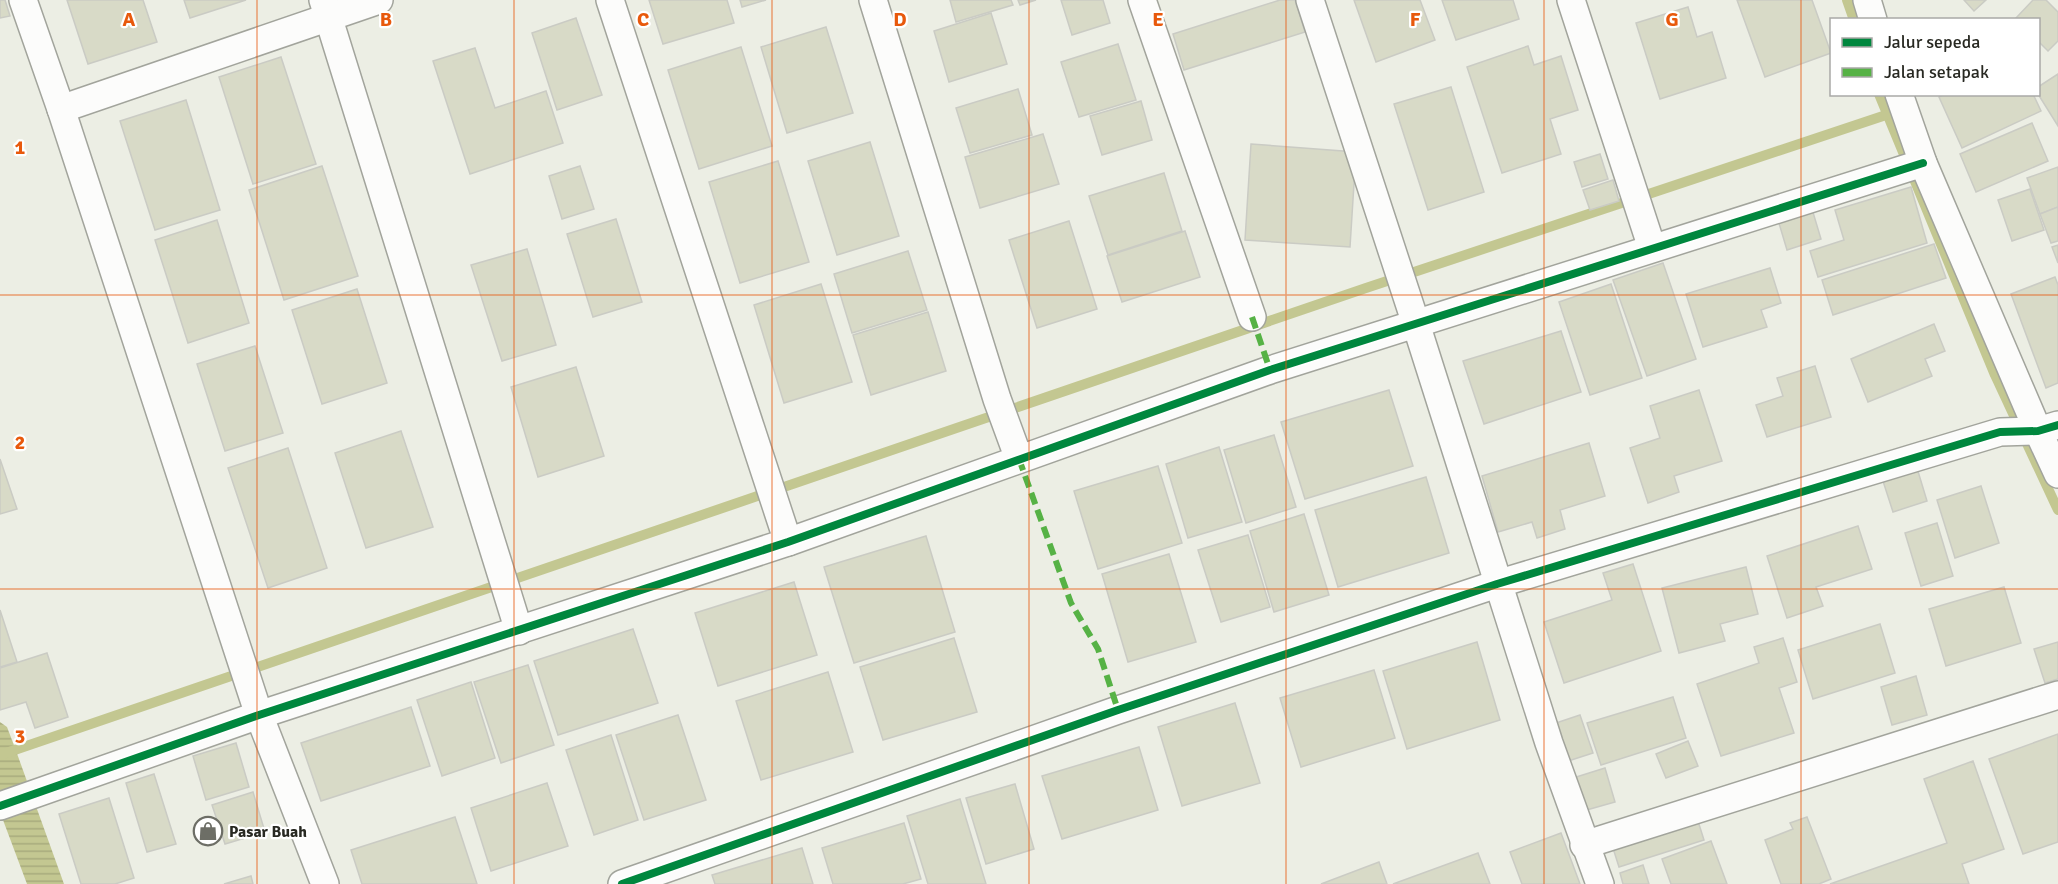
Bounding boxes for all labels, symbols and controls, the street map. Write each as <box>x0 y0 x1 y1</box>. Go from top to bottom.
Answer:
text: A <box>123 7 136 32</box>
text: B <box>380 7 392 32</box>
text: C <box>637 7 649 32</box>
text: D <box>893 7 907 32</box>
text: E <box>1152 7 1164 32</box>
text: F <box>1410 7 1421 32</box>
text: G <box>1665 7 1679 32</box>
legend <box>1830 18 2040 96</box>
text: Jalur sepeda <box>1884 31 1980 53</box>
text: Jalan setapak <box>1884 61 1989 83</box>
text: 1 <box>15 135 26 160</box>
text: 2 <box>15 430 25 455</box>
text: 3 <box>15 724 25 749</box>
shop icon: Pasar Buah <box>192 815 224 847</box>
place label: Pasar Buah <box>229 822 307 842</box>

